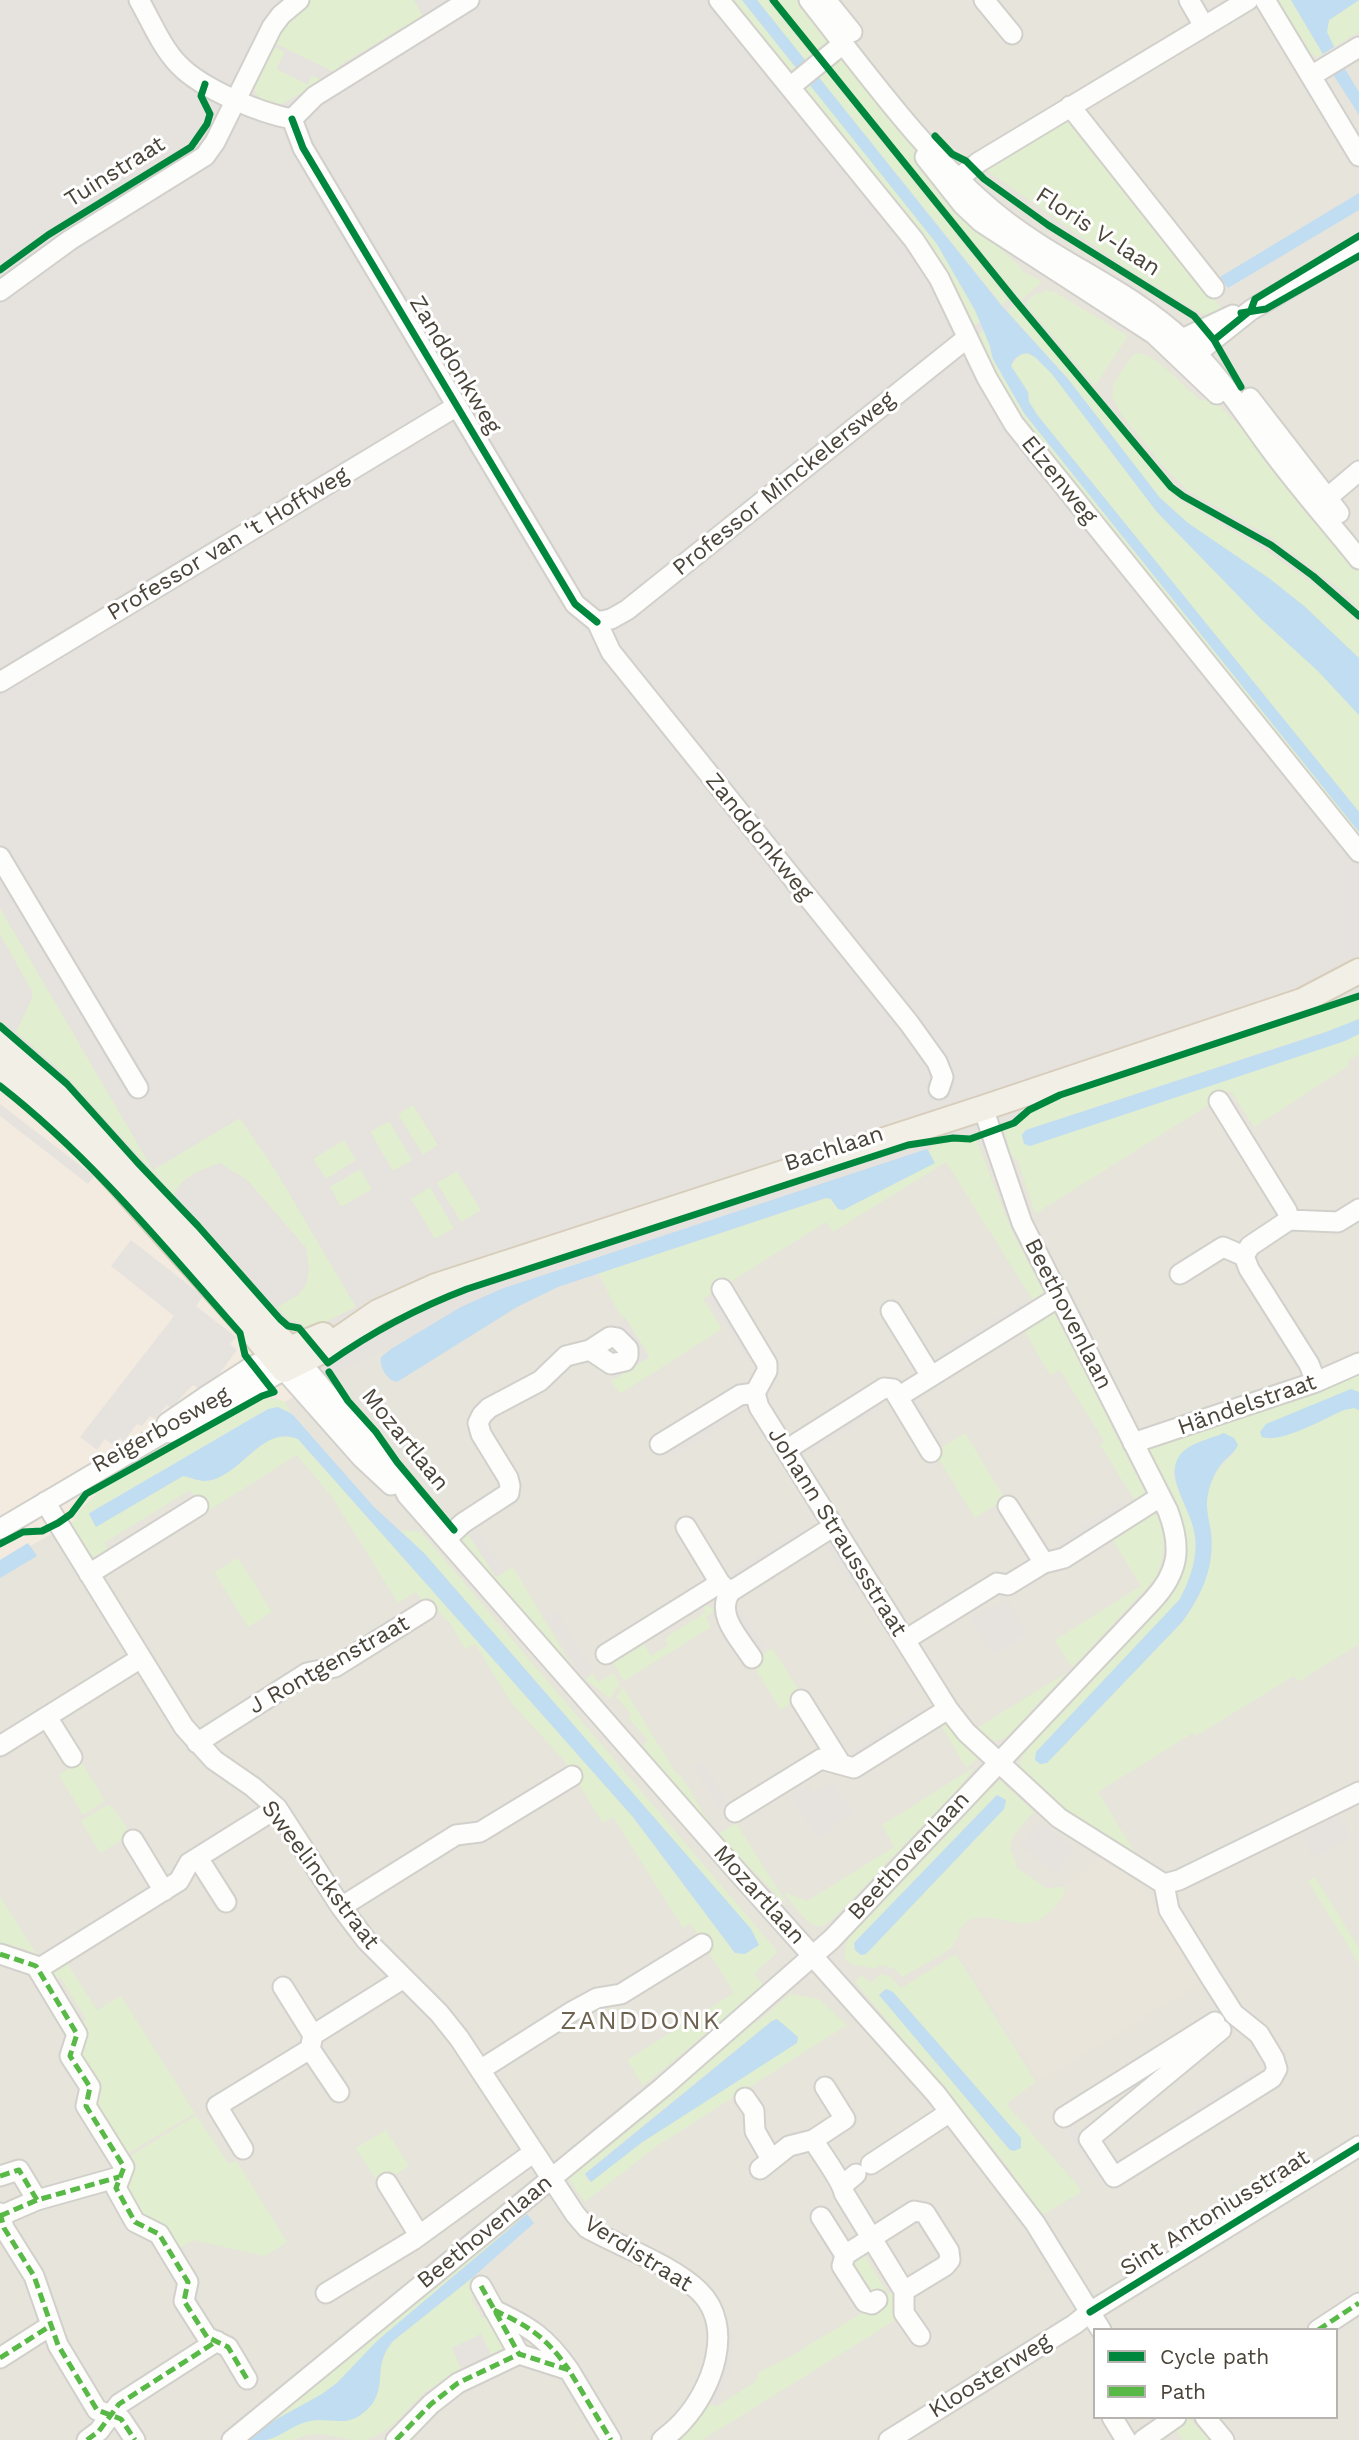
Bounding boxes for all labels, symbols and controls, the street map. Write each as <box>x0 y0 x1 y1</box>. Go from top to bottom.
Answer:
street label: Tuinstraat <box>60 130 170 214</box>
street label: Floris V-laan <box>1031 181 1165 283</box>
street label: Zanddonkweg <box>403 291 507 439</box>
street label: Professor Minckelersweg <box>667 386 901 582</box>
street label: Elzenweg <box>1015 430 1103 530</box>
street label: Professor van 't Hoffweg <box>102 461 354 627</box>
street label: Zanddonkweg <box>699 768 819 906</box>
street label: Bachlaan <box>781 1120 887 1178</box>
street label: Beethovenlaan <box>1018 1234 1118 1394</box>
street label: Händelstraat <box>1174 1368 1320 1442</box>
street label: Reigerbosweg <box>87 1381 235 1479</box>
street label: Mozartlaan <box>355 1383 455 1497</box>
street label: Johann Straussstraat <box>761 1422 913 1642</box>
street label: J Rontgenstraat <box>244 1610 414 1720</box>
street label: Beethovenlaan <box>842 1786 976 1926</box>
street label: Sweelinckstraat <box>255 1795 385 1955</box>
street label: Mozartlaan <box>707 1840 811 1950</box>
district label: ZANDDONK <box>561 2005 721 2037</box>
street label: Sint Antoniusstraat <box>1115 2144 1315 2282</box>
street label: Beethovenlaan <box>412 2169 558 2295</box>
street label: Verdistraat <box>579 2210 697 2298</box>
street label: Kloosterweg <box>924 2328 1056 2424</box>
legend <box>1093 2328 1338 2419</box>
text: Cycle path <box>1160 2344 1269 2369</box>
text: Path <box>1160 2379 1206 2404</box>

